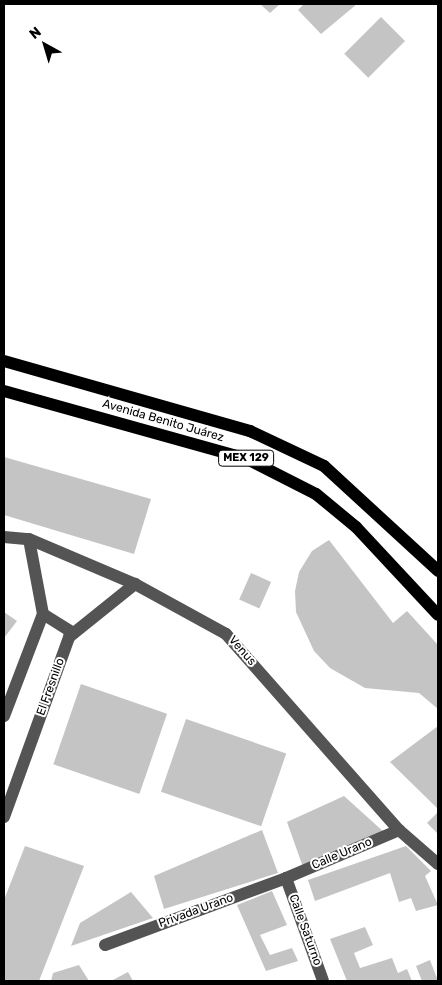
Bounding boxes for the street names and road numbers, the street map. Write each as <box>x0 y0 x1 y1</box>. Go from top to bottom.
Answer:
street label: Avenida Benito Juárez <box>101 397 225 445</box>
road number: MEX 129 <box>217 449 275 466</box>
street label: Venus <box>225 633 259 669</box>
street label: El Fresnillo <box>34 656 68 718</box>
street label: Calle Urano <box>310 835 374 873</box>
street label: Privada Urano <box>157 891 235 931</box>
street label: Calle Saturno <box>285 892 325 968</box>

